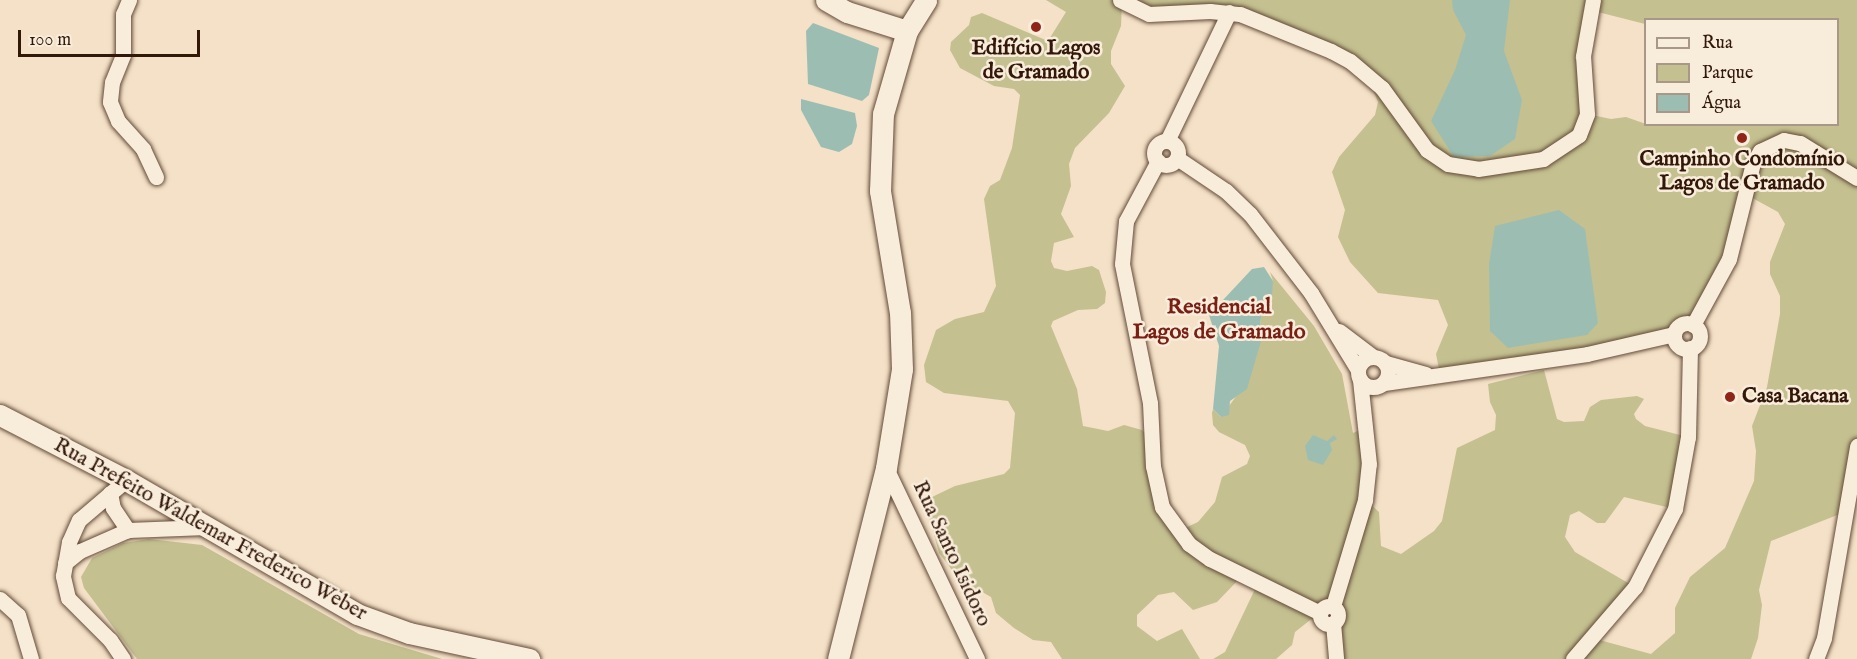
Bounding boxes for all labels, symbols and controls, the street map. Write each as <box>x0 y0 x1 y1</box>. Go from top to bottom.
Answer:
scale bar <box>21 18 202 56</box>
legend <box>1644 18 1839 126</box>
marker: Edifício Lagos de Gramado <box>1029 20 1043 34</box>
text: 100 m <box>29 29 71 52</box>
text: Rua <box>1702 32 1733 55</box>
place label: Edifício Lagos de Gramado <box>972 36 1100 86</box>
text: Parque <box>1702 62 1753 85</box>
text: Água <box>1702 92 1741 115</box>
marker: Campinho Condomínio Lagos de Gramado <box>1735 131 1749 145</box>
place label: Campinho Condomínio Lagos de Gramado <box>1639 147 1845 197</box>
district label: Residencial Lagos de Gramado <box>1132 294 1306 346</box>
place label: Casa Bacana <box>1742 384 1848 410</box>
marker: Casa Bacana <box>1723 390 1737 404</box>
street label: Rua Prefeito Waldemar Frederico Weber <box>49 433 371 627</box>
street label: Rua Santo Isidoro <box>906 477 996 631</box>

